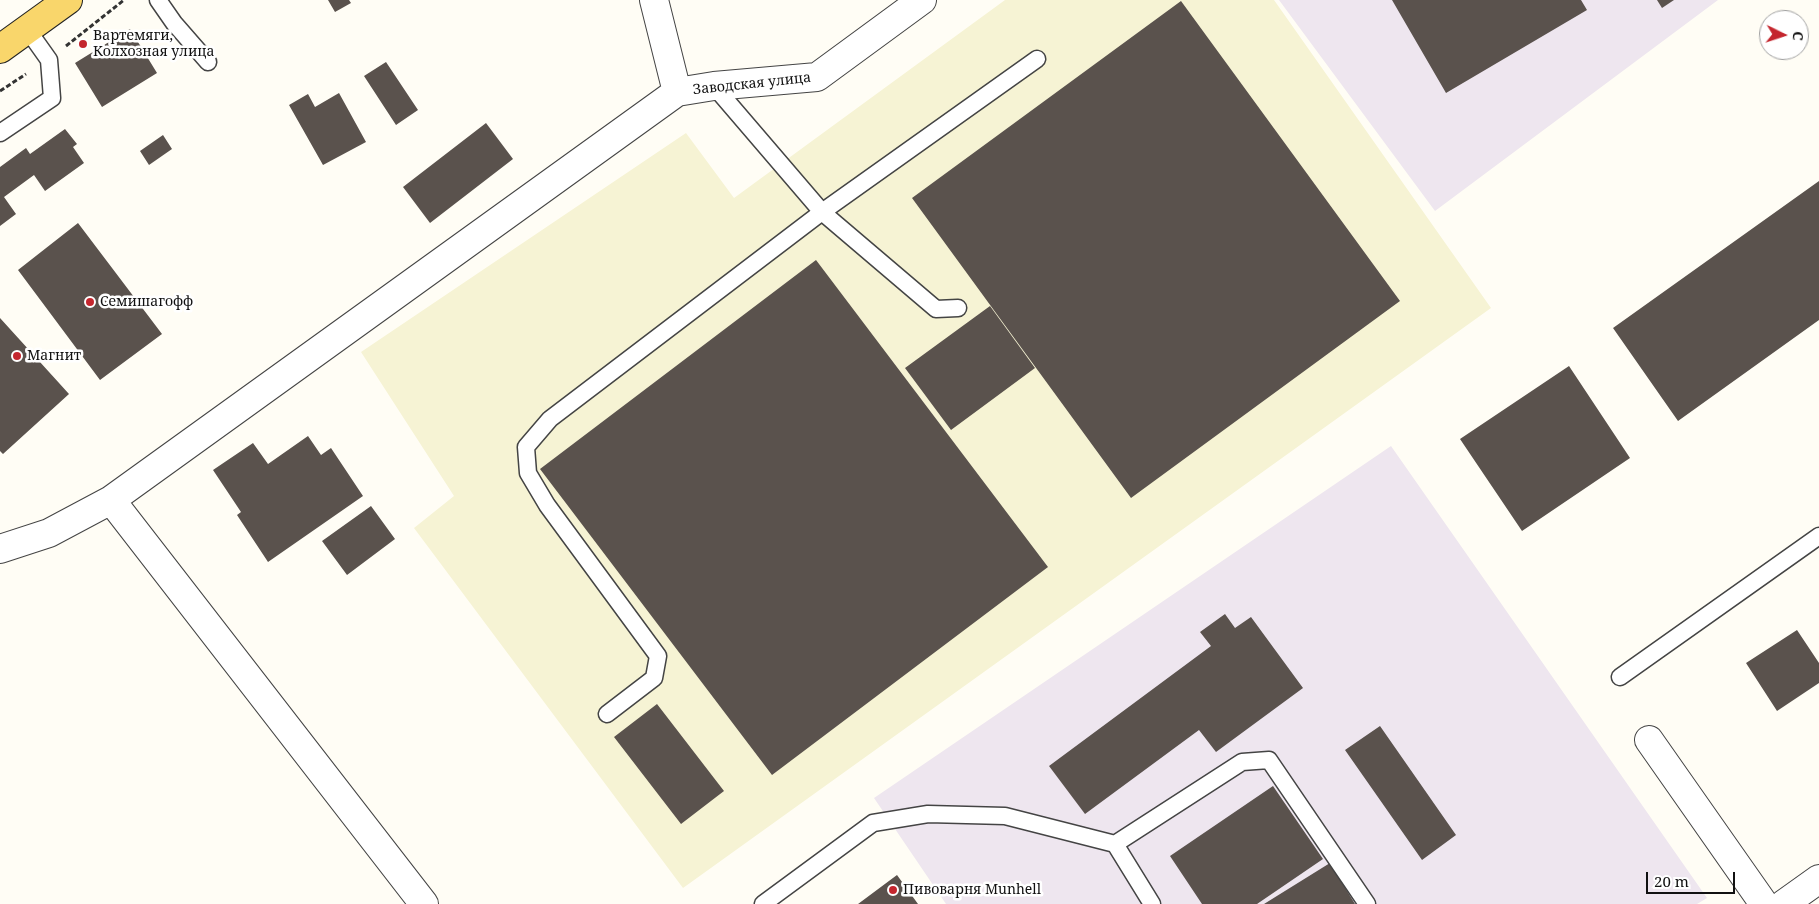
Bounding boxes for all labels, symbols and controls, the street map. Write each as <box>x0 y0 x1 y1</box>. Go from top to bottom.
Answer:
north arrow <box>1759 10 1809 60</box>
place label: Вартемяги, Колхозная улица <box>93 28 215 60</box>
text: С <box>1789 31 1808 41</box>
marker: Вартемяги, Колхозная улица <box>77 38 89 50</box>
street label: Заводская улица <box>692 69 812 99</box>
place label: Семишагофф <box>100 294 193 310</box>
marker: Семишагофф <box>84 296 96 308</box>
place label: Магнит <box>27 348 81 364</box>
marker: Магнит <box>11 350 23 362</box>
scale bar <box>1649 862 1738 894</box>
text: 20 m <box>1654 871 1689 891</box>
place label: Пивоварня Munhell <box>903 882 1041 898</box>
marker: Пивоварня Munhell <box>887 884 899 896</box>

